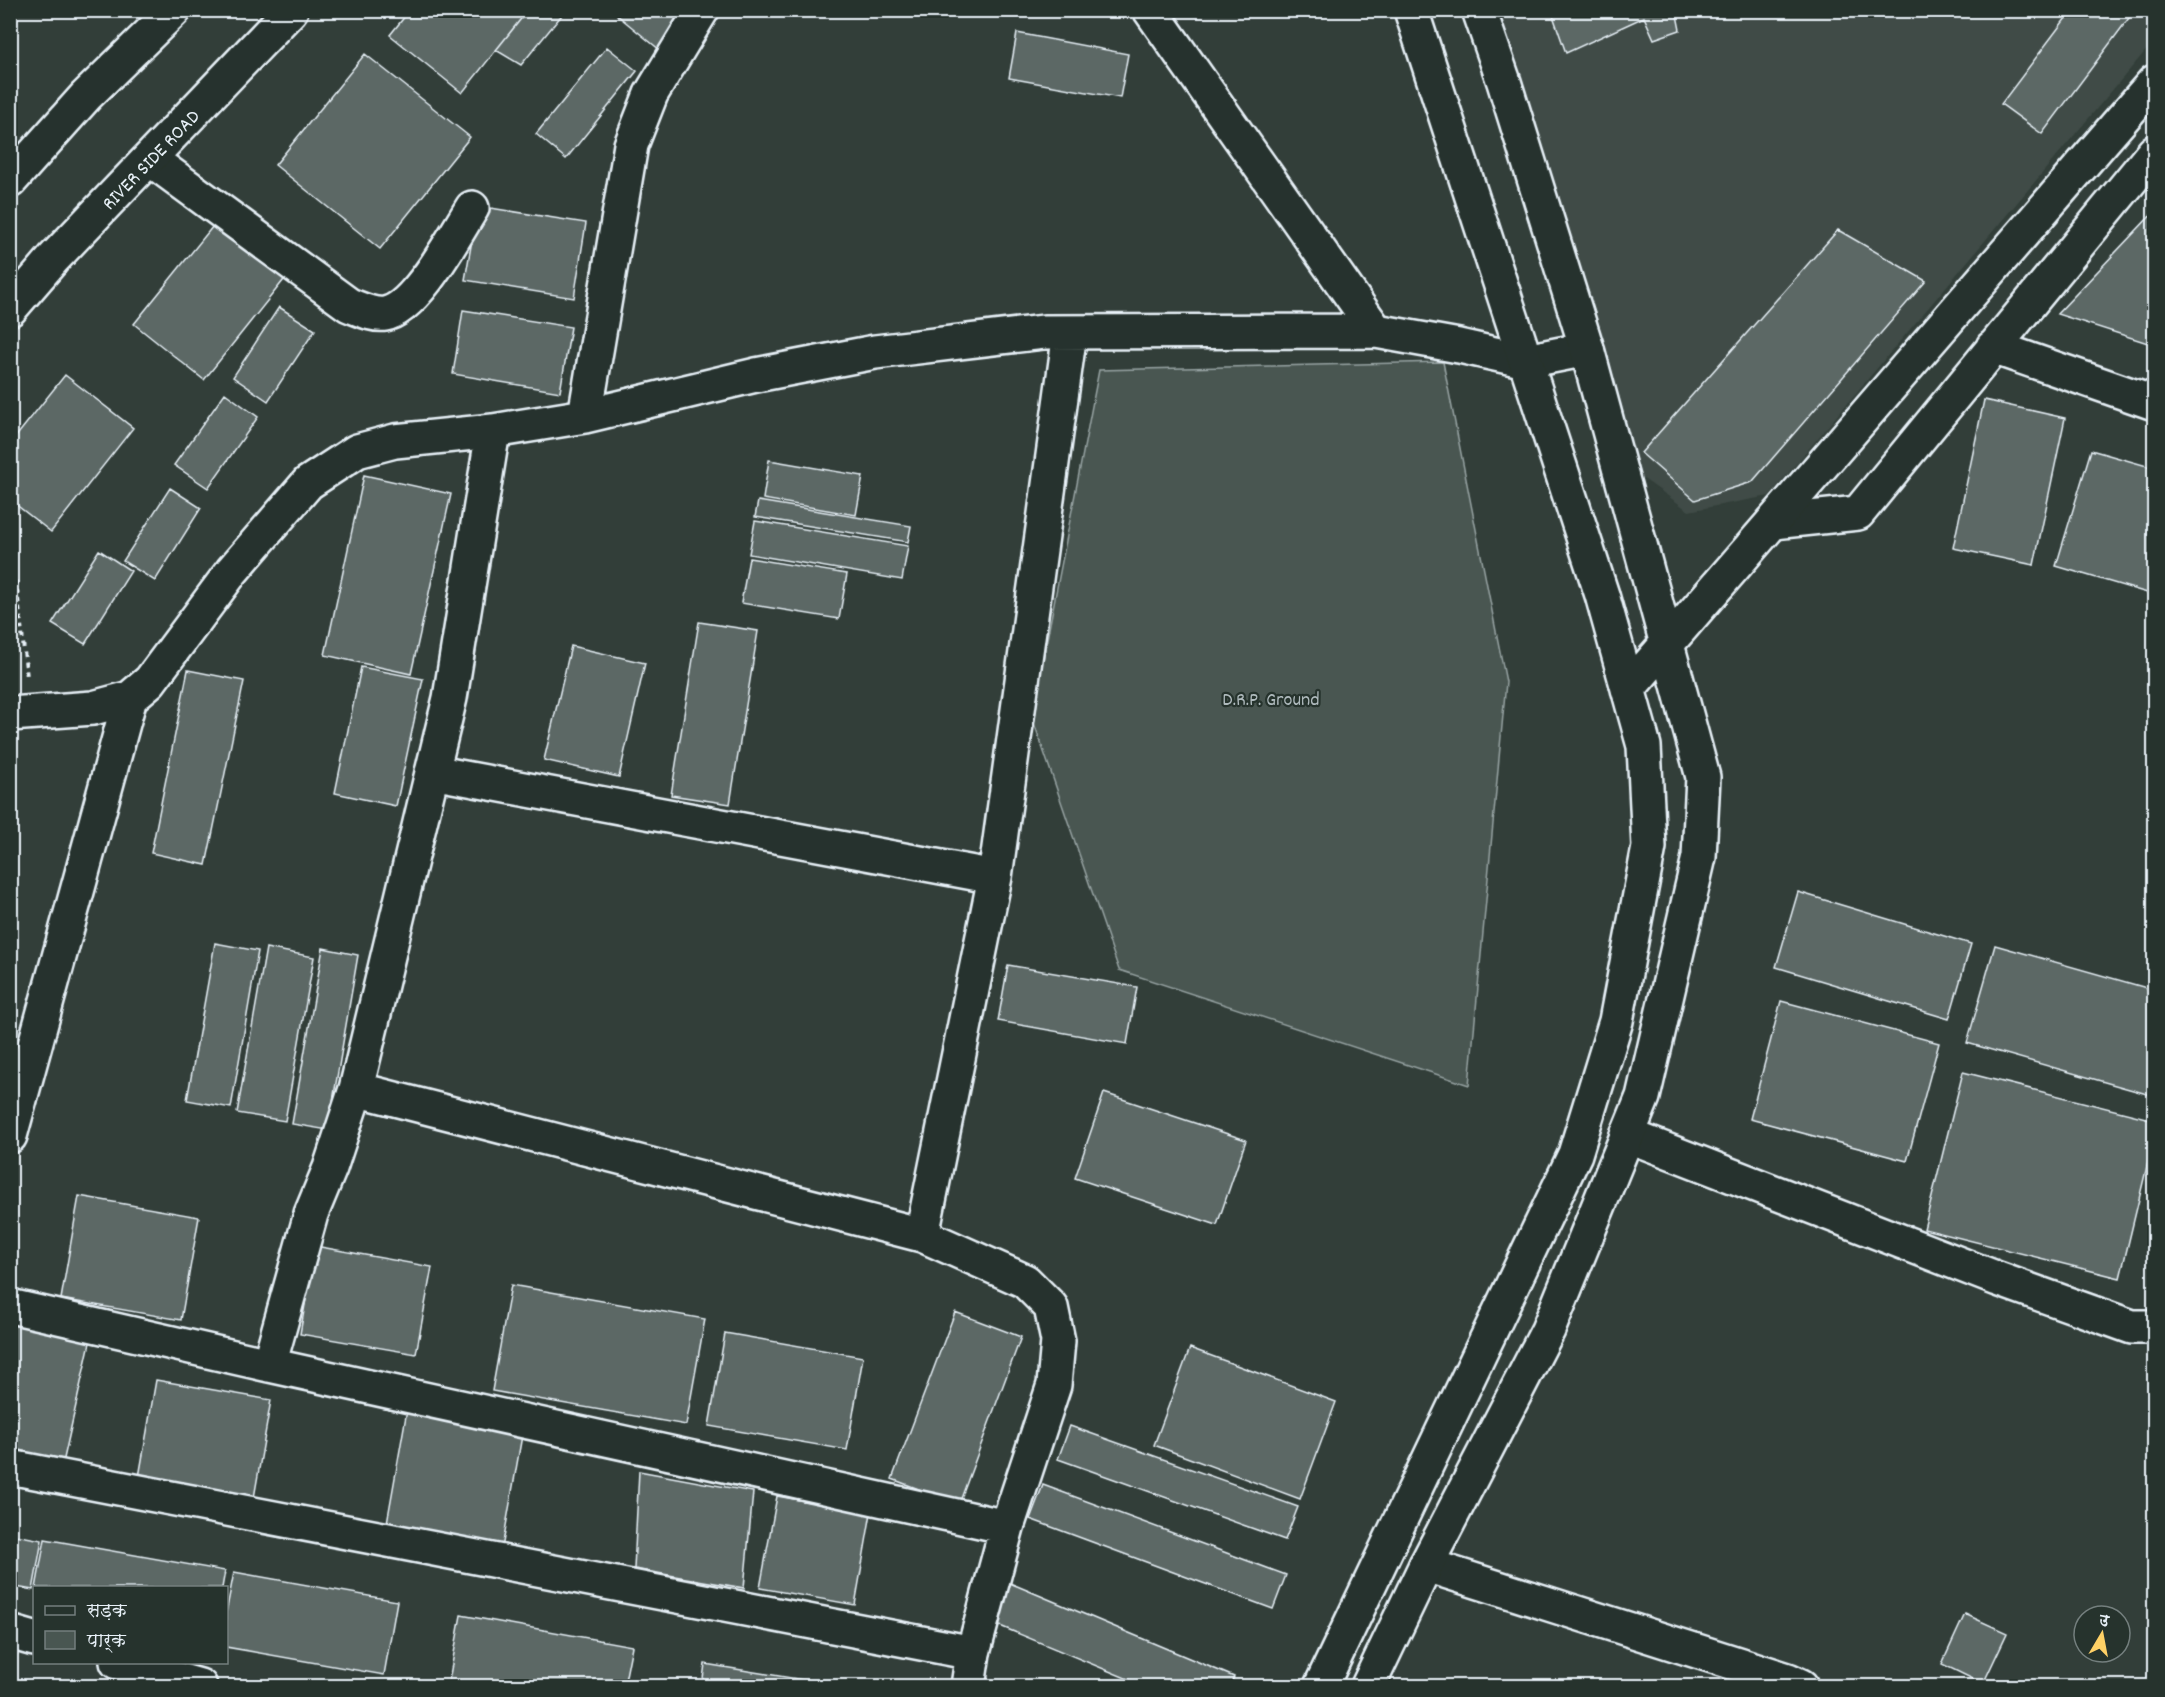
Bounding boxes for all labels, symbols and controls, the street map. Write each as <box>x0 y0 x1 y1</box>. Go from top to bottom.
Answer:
street label: RIVER SIDE ROAD <box>97 104 208 218</box>
park label: D.R.P. Ground <box>1222 687 1320 715</box>
legend <box>33 1586 228 1664</box>
text: सड़क <box>86 1600 128 1625</box>
north arrow <box>2072 1604 2132 1664</box>
text: उ <box>2097 1609 2112 1634</box>
text: पार्क <box>86 1630 127 1655</box>

